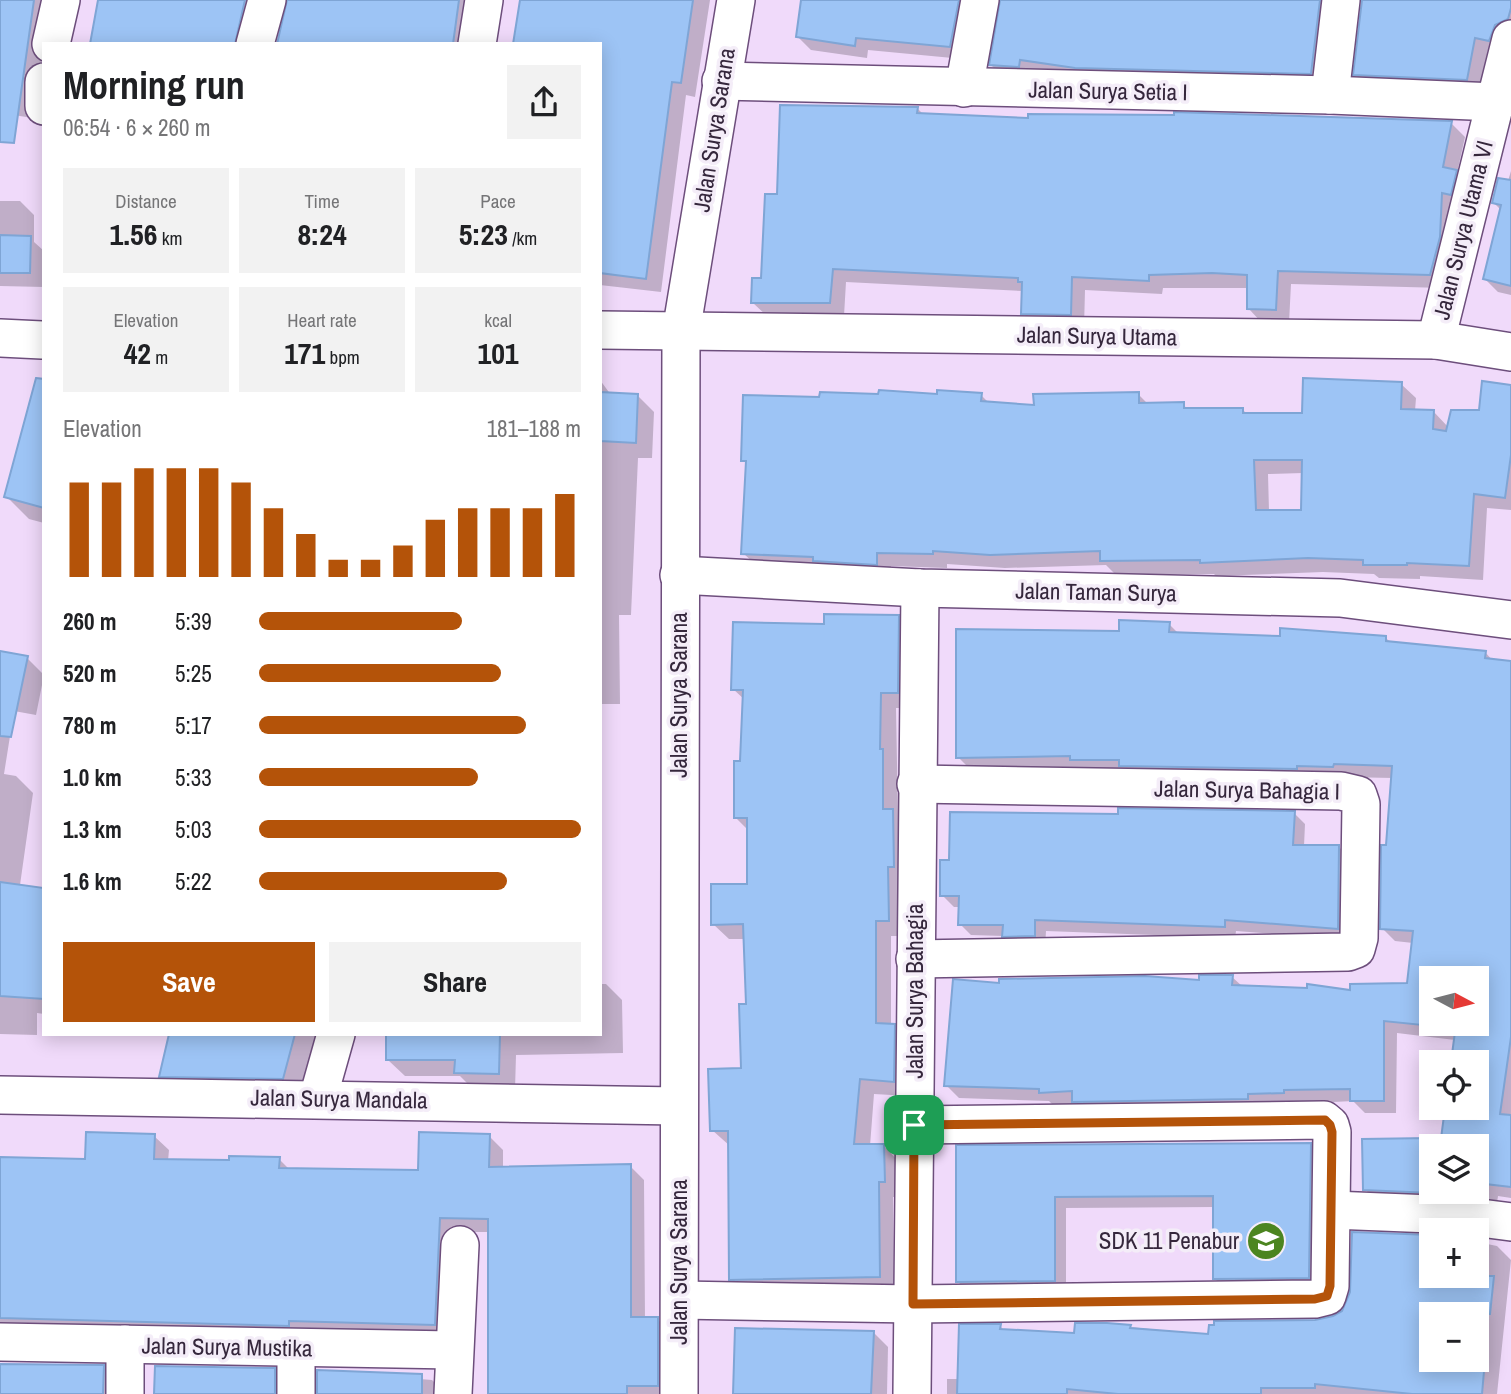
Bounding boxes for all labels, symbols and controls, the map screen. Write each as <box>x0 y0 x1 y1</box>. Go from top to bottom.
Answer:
street label: Jalan Surya Sarana <box>685 45 742 214</box>
text: Morning run <box>63 60 245 111</box>
button: share <box>507 65 581 139</box>
street label: Jalan Surya Setia I <box>1028 74 1188 107</box>
text: 06:54 · 6 × 260 m <box>63 112 210 143</box>
street label: Jalan Surya Utama VI <box>1425 137 1500 323</box>
text: Distance <box>115 188 177 214</box>
text: Time <box>304 188 340 214</box>
text: Pace <box>480 188 516 214</box>
text: 1.56 <box>110 214 157 254</box>
text: 8:24 <box>297 214 347 254</box>
text: 5:23 <box>459 214 508 254</box>
text: km <box>157 225 183 251</box>
text: /km <box>508 225 537 251</box>
text: Elevation <box>114 307 178 333</box>
text: Heart rate <box>287 307 357 333</box>
text: kcal <box>484 307 512 333</box>
street label: Jalan Surya Utama <box>1017 319 1178 352</box>
text: 42 <box>124 333 151 373</box>
text: 171 <box>284 333 325 373</box>
text: 101 <box>477 333 519 373</box>
text: m <box>151 344 168 370</box>
text: bpm <box>325 344 360 370</box>
text: Elevation <box>63 413 142 444</box>
text: 181–188 m <box>487 413 581 444</box>
street label: Jalan Taman Surya <box>1015 575 1178 608</box>
text: 260 m <box>63 606 116 637</box>
text: 5:39 <box>175 606 212 637</box>
street label: Jalan Surya Sarana <box>663 612 694 778</box>
text: 520 m <box>63 658 116 689</box>
text: 5:25 <box>175 658 212 689</box>
text: 780 m <box>63 710 116 741</box>
text: 5:17 <box>175 710 212 741</box>
text: 1.0 km <box>63 762 122 793</box>
text: 5:33 <box>175 762 212 793</box>
street label: Jalan Surya Bahagia I <box>1154 772 1340 807</box>
text: 1.3 km <box>63 814 122 845</box>
text: 5:03 <box>175 814 212 845</box>
text: 1.6 km <box>63 866 122 897</box>
text: 5:22 <box>175 866 212 897</box>
street label: Jalan Surya Bahagia <box>899 903 930 1079</box>
button: Save <box>63 942 315 1022</box>
button: Share <box>329 942 581 1022</box>
north arrow <box>1419 966 1489 1036</box>
map controls <box>1419 966 1489 1372</box>
button: locate <box>1419 1050 1489 1120</box>
street label: Jalan Surya Mandala <box>250 1081 428 1116</box>
pin <box>884 1095 944 1155</box>
icon: arrive <box>895 1106 933 1144</box>
button: layers <box>1419 1134 1489 1204</box>
street label: Jalan Surya Sarana <box>663 1179 694 1345</box>
button: + <box>1419 1218 1489 1288</box>
school or university icon: SDK 11 Penabur <box>1245 1220 1287 1262</box>
place label: SDK 11 Penabur <box>1099 1225 1240 1256</box>
button: − <box>1419 1302 1489 1372</box>
street label: Jalan Surya Mustika <box>141 1330 313 1363</box>

